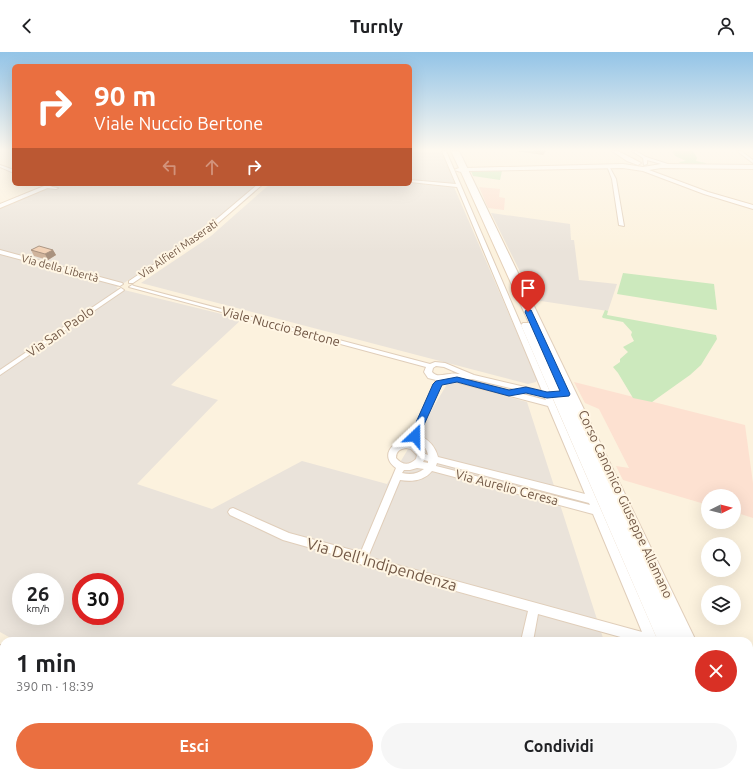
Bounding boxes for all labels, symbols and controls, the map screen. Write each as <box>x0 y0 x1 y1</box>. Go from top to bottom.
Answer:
icon: back <box>16 15 38 37</box>
icon: person <box>715 15 737 37</box>
text: Turnly <box>350 16 403 36</box>
icon: right <box>28 80 80 132</box>
text: 90 m <box>94 80 156 111</box>
text: Viale Nuccio Bertone <box>94 113 263 133</box>
icon: left <box>159 156 181 178</box>
icon: ahead <box>201 156 223 178</box>
icon: right <box>243 156 265 178</box>
street label: Via Alfieri Maserati <box>136 217 220 281</box>
street label: Via della Libertà <box>20 252 100 284</box>
pin <box>511 271 545 312</box>
icon: arrive <box>517 277 539 299</box>
street label: Via San Paolo <box>24 303 96 359</box>
street label: Viale Nuccio Bertone <box>220 303 342 349</box>
street label: Corso Canonico Giuseppe Allamano <box>576 408 676 600</box>
position arrow <box>394 415 436 457</box>
street label: Via Aurelio Ceresa <box>454 467 560 507</box>
north arrow <box>701 489 741 529</box>
map controls <box>701 489 741 625</box>
street label: Via Dell'Indipendenza <box>305 534 459 594</box>
button: search <box>701 537 741 577</box>
speed limit sign: 30 <box>72 573 124 625</box>
text: 26 <box>27 582 49 605</box>
button: layers <box>701 585 741 625</box>
text: km/h <box>26 603 50 614</box>
text: 1 min <box>16 650 77 677</box>
button: close <box>695 650 737 692</box>
text: 390 m · 18:39 <box>16 679 94 693</box>
button: Esci <box>16 723 373 769</box>
button: Condividi <box>381 723 737 769</box>

